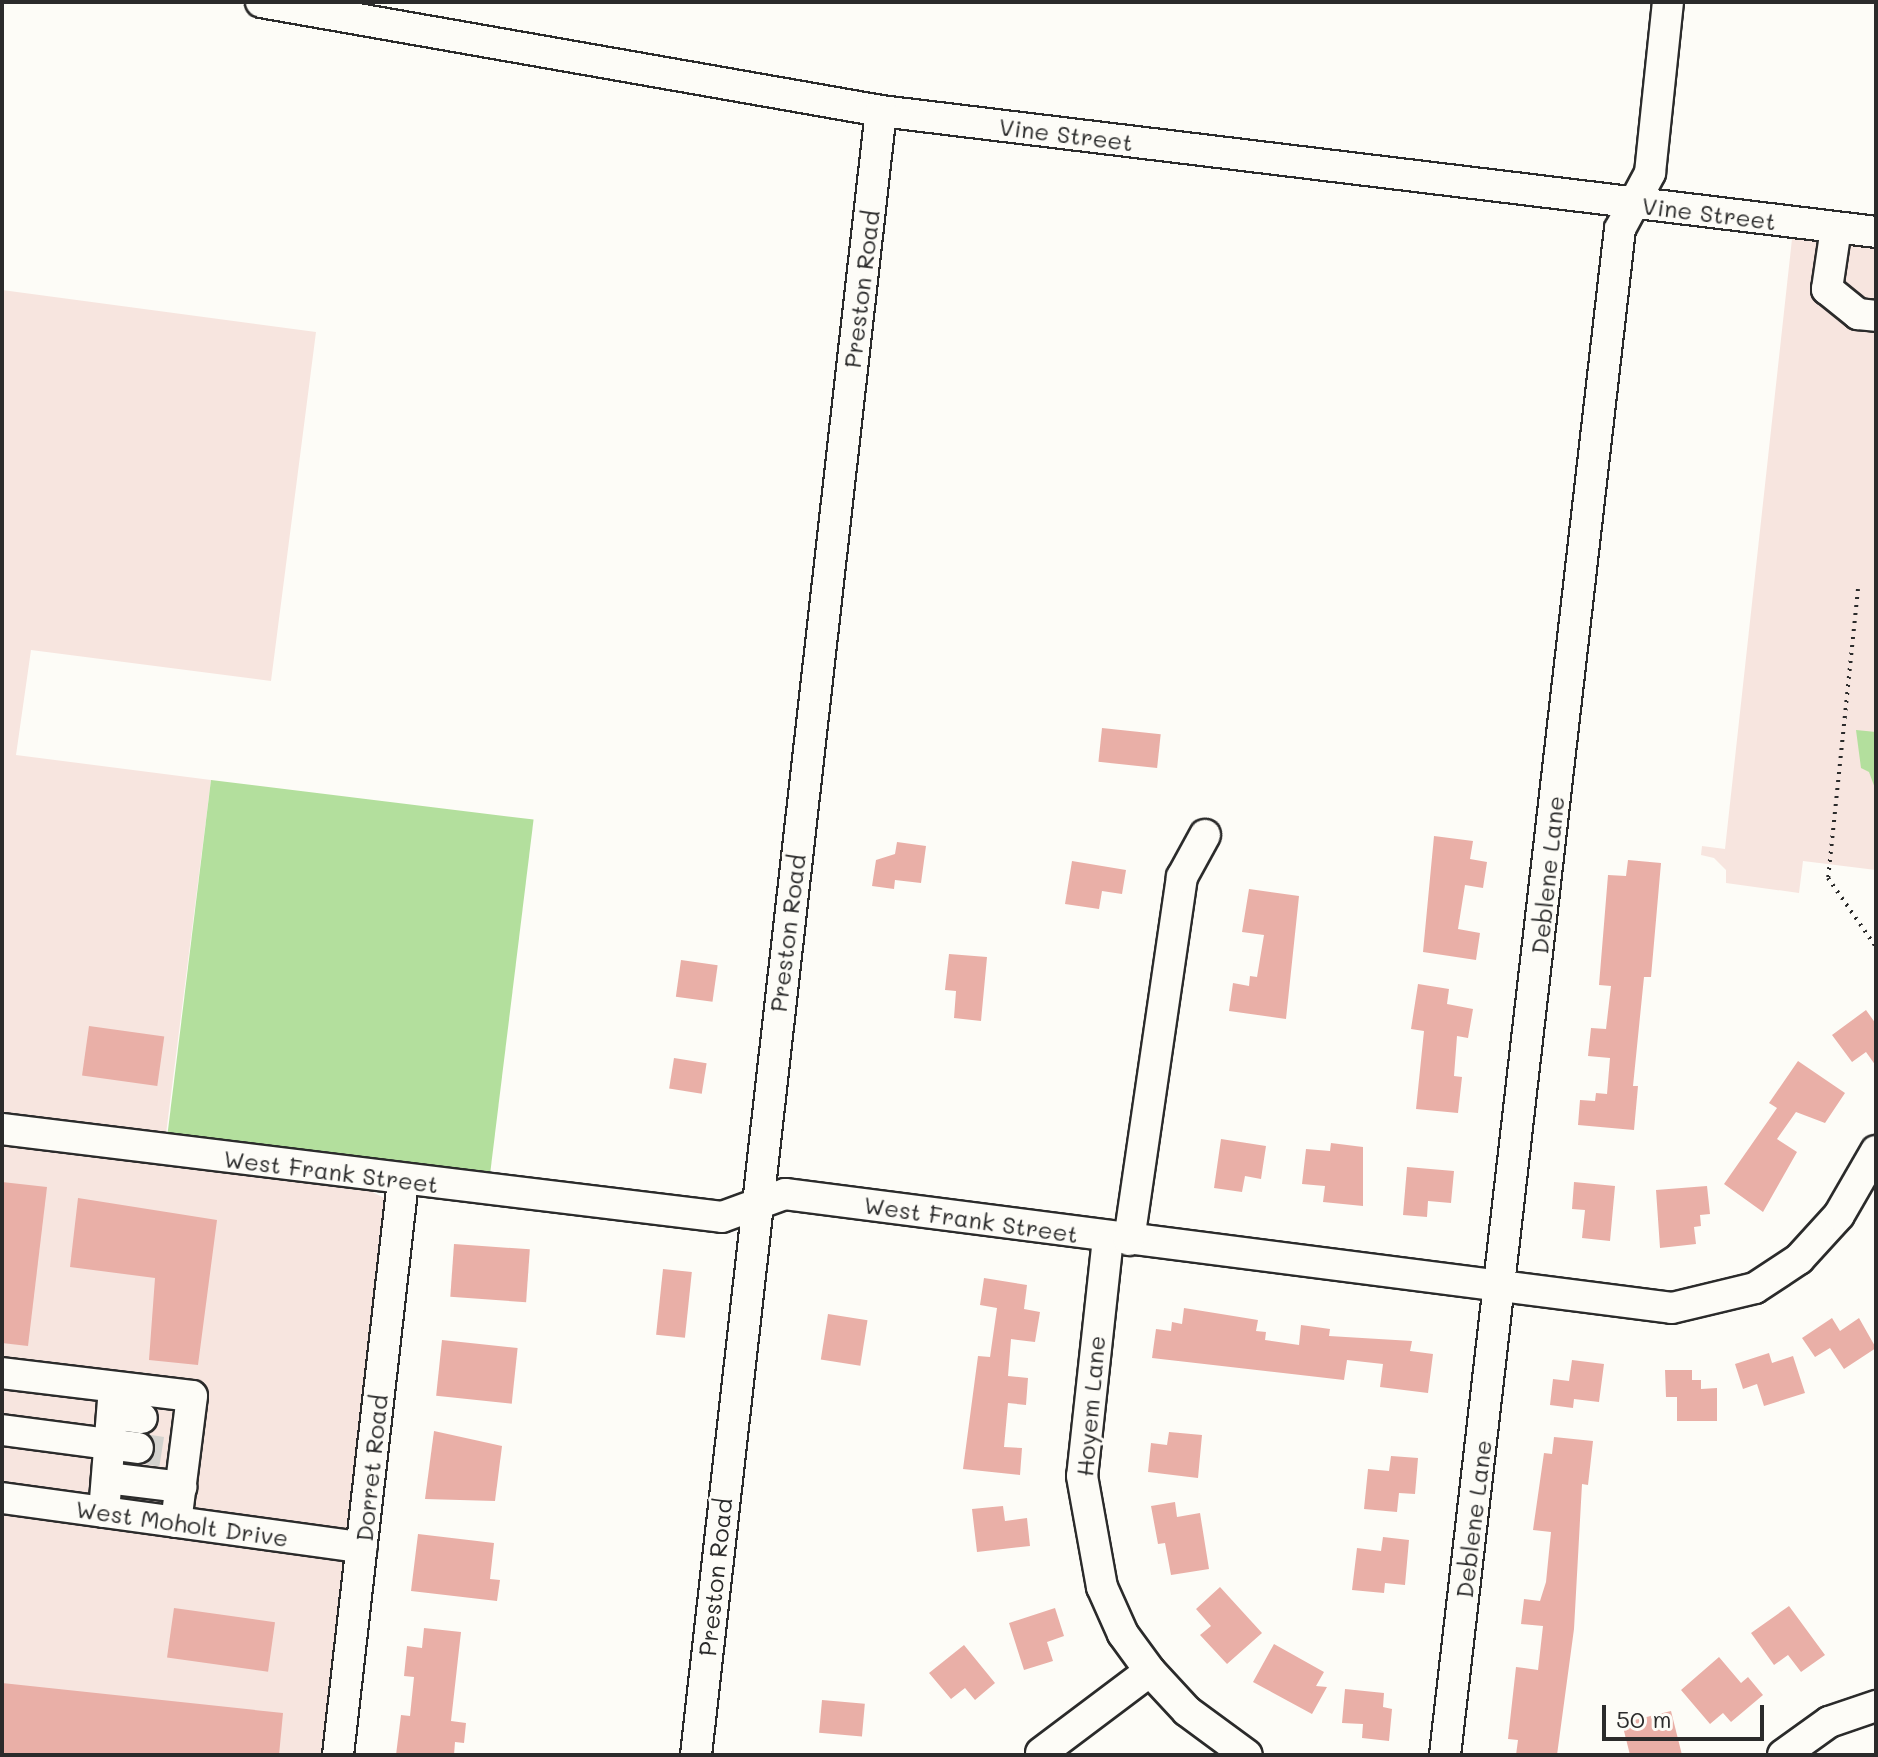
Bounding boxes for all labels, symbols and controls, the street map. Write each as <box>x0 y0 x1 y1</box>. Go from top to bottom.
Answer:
street label: Vine Street <box>997 111 1135 157</box>
street label: Vine Street <box>1640 190 1778 236</box>
street label: Preston Road <box>837 208 885 370</box>
street label: Deblene Lane <box>1524 794 1570 956</box>
street label: Preston Road <box>763 852 811 1014</box>
street label: West Frank Street <box>222 1144 440 1198</box>
street label: West Frank Street <box>862 1190 1080 1248</box>
street label: Hoyem Lane <box>1069 1334 1111 1478</box>
street label: Dorret Road <box>349 1393 393 1543</box>
street label: Deblene Lane <box>1449 1438 1497 1600</box>
street label: West Moholt Drive <box>74 1494 290 1552</box>
street label: Preston Road <box>692 1497 738 1657</box>
scale bar <box>1606 1689 1768 1739</box>
text: 50 m <box>1616 1703 1672 1734</box>

